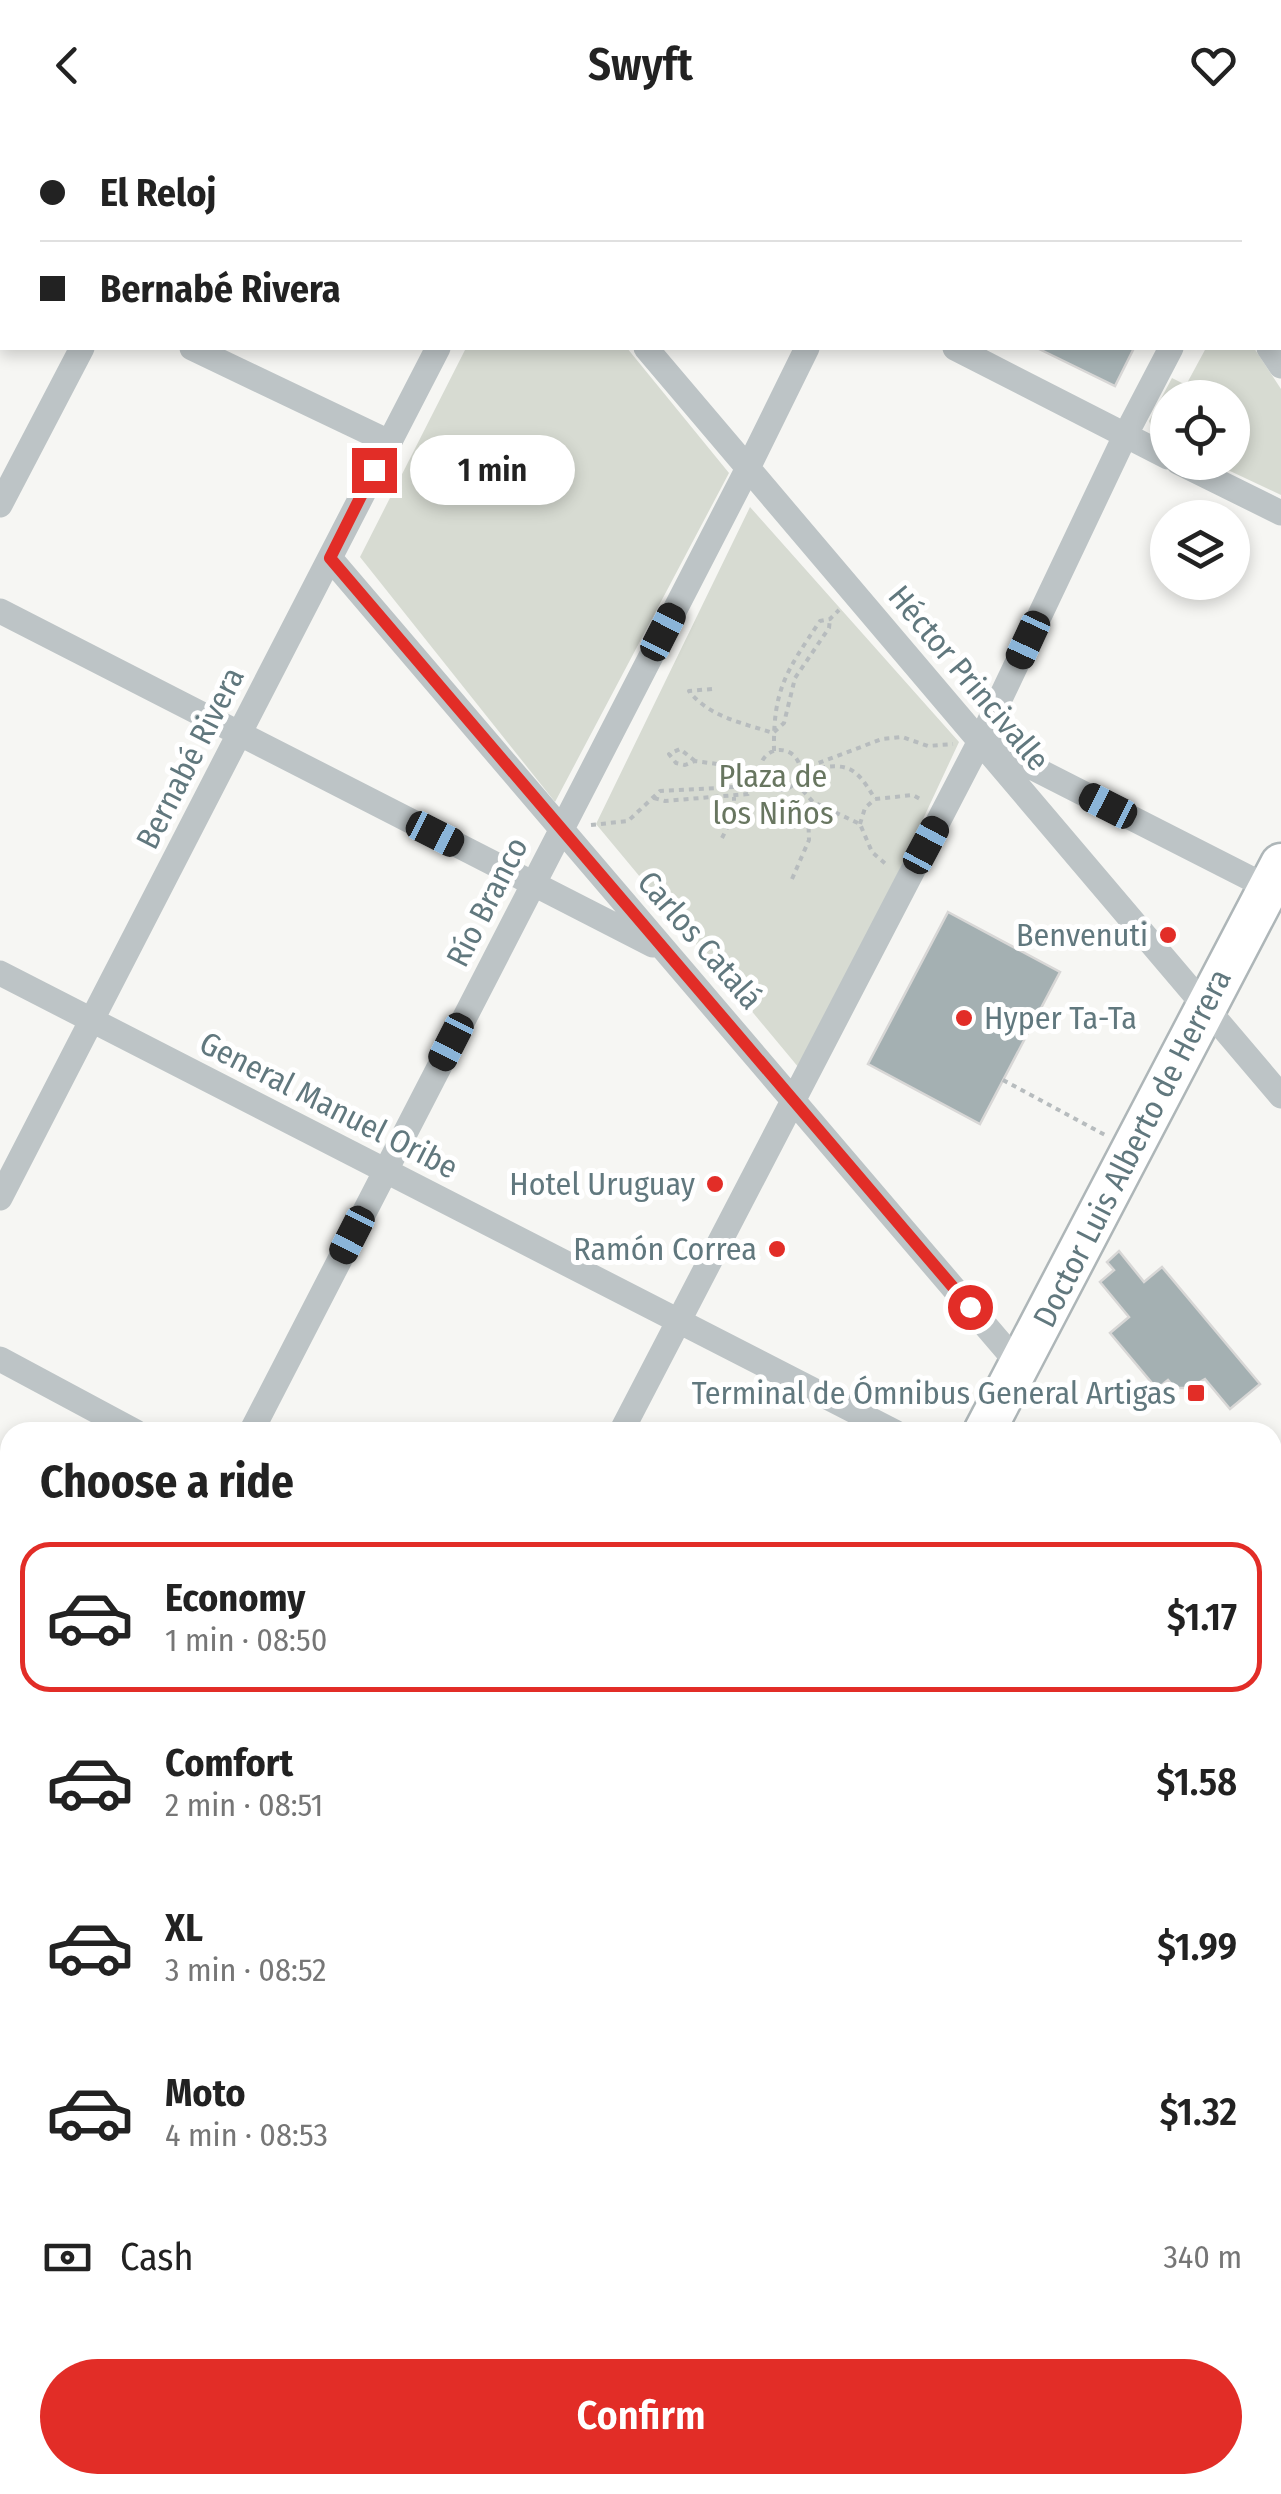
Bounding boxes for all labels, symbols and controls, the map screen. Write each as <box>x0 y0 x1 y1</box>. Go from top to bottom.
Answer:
icon: back <box>40 38 95 93</box>
text: Swyft <box>588 38 693 92</box>
icon: heart <box>1186 38 1241 93</box>
text: El Reloj <box>100 170 216 216</box>
text: Bernabé Rivera <box>100 266 341 312</box>
map controls <box>1150 380 1250 600</box>
button: locate <box>1150 380 1250 480</box>
callout: 1 min <box>409 435 574 505</box>
route end <box>352 448 397 493</box>
text: 1 min <box>458 451 527 489</box>
button: layers <box>1150 500 1250 600</box>
street label: Héctor Princivalle <box>881 578 1057 778</box>
car <box>636 598 690 666</box>
car <box>1002 606 1054 674</box>
street label: Bernabé Rivera <box>128 661 252 855</box>
park label: Plaza de los Niños <box>712 757 834 832</box>
car <box>1074 779 1142 833</box>
car <box>401 807 469 861</box>
car <box>899 811 953 879</box>
street label: Río Branco <box>438 831 536 973</box>
street label: Carlos Catalá <box>630 863 770 1017</box>
place label: Benvenuti <box>1016 916 1148 954</box>
marker: Benvenuti <box>1157 924 1179 946</box>
street label: Doctor Luis Alberto de Herrera <box>1025 963 1239 1333</box>
place label: Hyper Ta-Ta <box>984 999 1137 1037</box>
marker: Hyper Ta-Ta <box>953 1007 975 1029</box>
car <box>424 1008 478 1076</box>
street label: General Manuel Oribe <box>194 1024 464 1186</box>
place label: Hotel Uruguay <box>509 1165 696 1203</box>
marker: Hotel Uruguay <box>704 1173 726 1195</box>
car <box>325 1201 379 1269</box>
place label: Ramón Correa <box>573 1230 757 1268</box>
marker: Ramón Correa <box>766 1238 788 1260</box>
route start <box>948 1285 993 1330</box>
place label: Terminal de Ómnibus General Artigas <box>692 1374 1176 1412</box>
marker: Terminal de Ómnibus General Artigas <box>1185 1382 1207 1404</box>
text: Choose a ride <box>40 1455 294 1509</box>
icon: car <box>45 1572 135 1662</box>
text: Economy <box>165 1575 305 1621</box>
text: $1.17 <box>1167 1594 1237 1640</box>
text: 1 min · 08:50 <box>165 1621 327 1659</box>
icon: car <box>45 1737 135 1827</box>
text: Comfort <box>165 1740 293 1786</box>
text: $1.58 <box>1157 1759 1237 1805</box>
text: 2 min · 08:51 <box>165 1786 323 1824</box>
icon: car <box>45 1902 135 1992</box>
text: XL <box>165 1905 203 1951</box>
text: $1.99 <box>1157 1924 1237 1970</box>
text: 3 min · 08:52 <box>165 1951 326 1989</box>
icon: car <box>45 2067 135 2157</box>
text: Moto <box>165 2070 246 2116</box>
text: $1.32 <box>1160 2089 1237 2135</box>
text: 4 min · 08:53 <box>165 2116 328 2154</box>
icon: cash <box>40 2230 95 2285</box>
text: Cash <box>120 2234 194 2280</box>
text: 340 m <box>1163 2238 1242 2276</box>
button: Confirm <box>40 2359 1242 2474</box>

